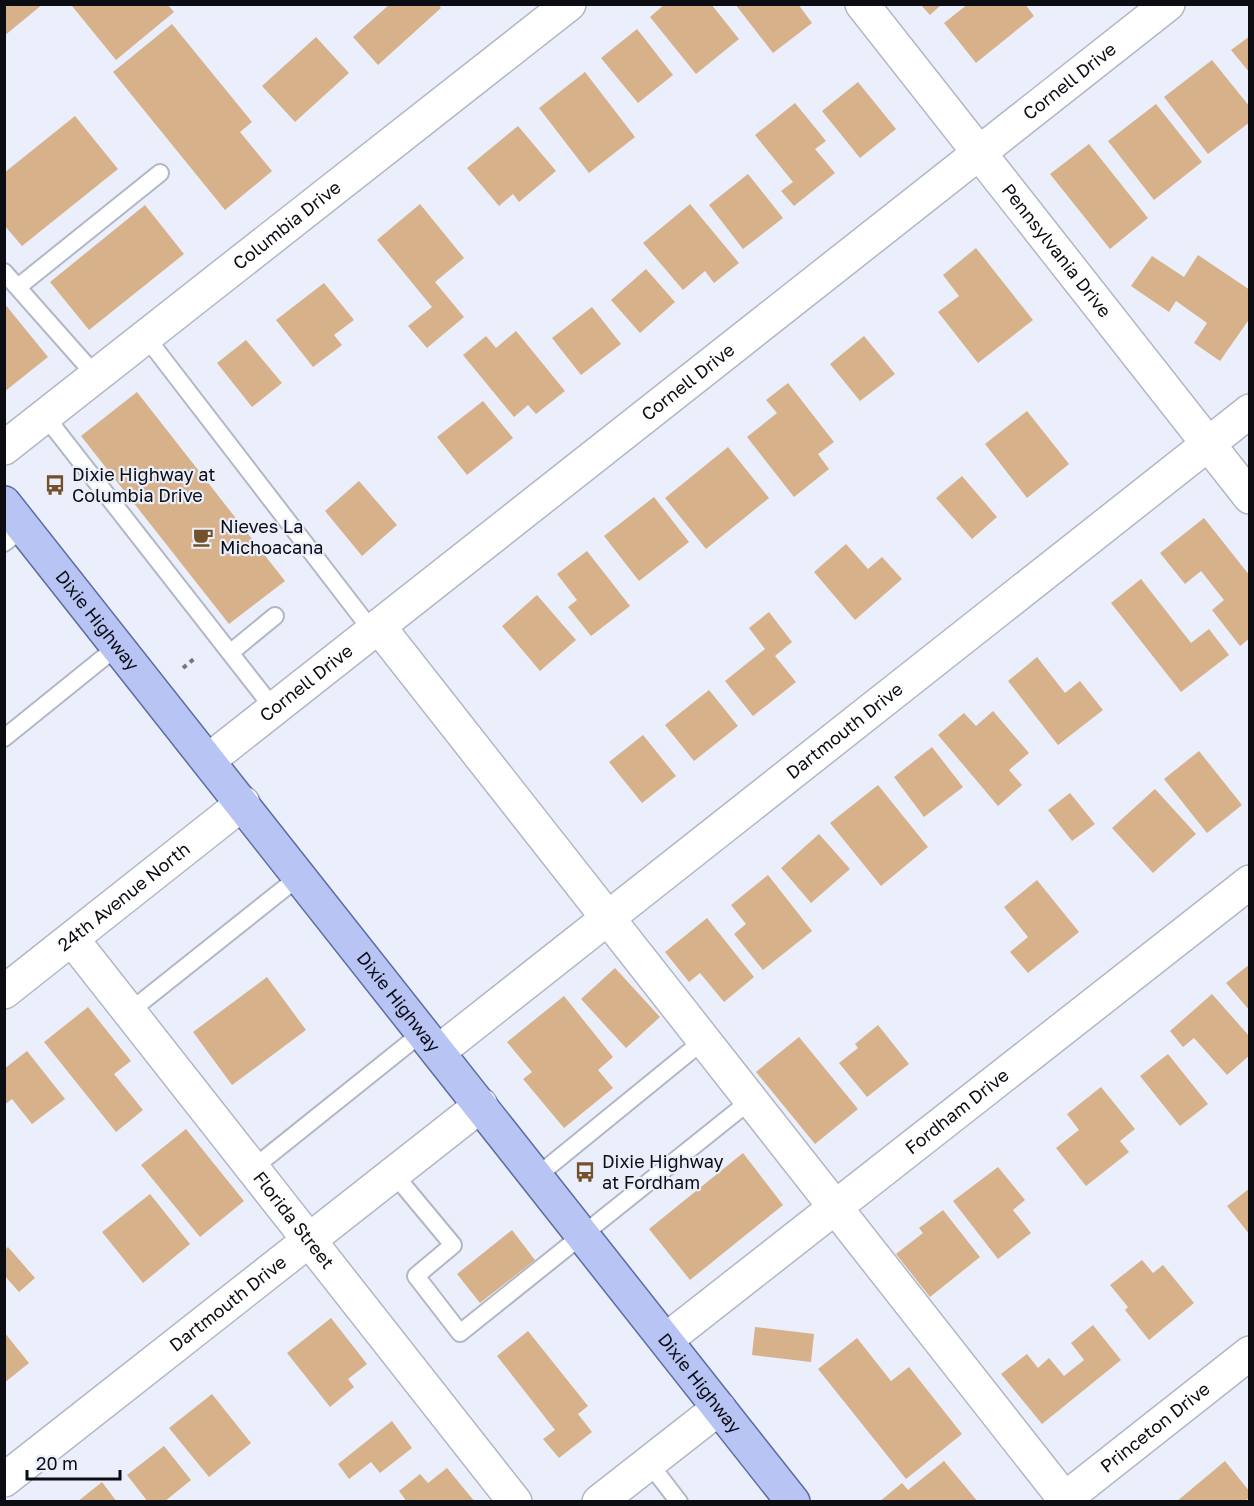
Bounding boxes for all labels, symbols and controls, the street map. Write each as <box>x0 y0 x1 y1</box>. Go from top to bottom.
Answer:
street label: Cornell Drive <box>1018 37 1120 124</box>
street label: Columbia Drive <box>228 176 345 274</box>
street label: Pennsylvania Drive <box>998 179 1116 321</box>
street label: Cornell Drive <box>637 338 738 425</box>
place label: Dixie Highway at Columbia Drive <box>72 463 215 506</box>
bus stop icon: Dixie Highway at Columbia Drive <box>43 473 67 497</box>
place label: Nieves La Michoacana <box>220 515 323 558</box>
cafe icon: Nieves La Michoacana <box>191 525 215 549</box>
street label: Dixie Highway <box>51 566 144 675</box>
street label: Cornell Drive <box>255 639 357 726</box>
street label: Dartmouth Drive <box>781 677 907 783</box>
street label: 24th Avenue North <box>53 837 194 955</box>
street label: Dixie Highway <box>353 947 445 1056</box>
street label: Fordham Drive <box>900 1063 1013 1158</box>
place label: Dixie Highway at Fordham <box>602 1150 724 1193</box>
bus stop icon: Dixie Highway at Fordham <box>573 1160 597 1184</box>
street label: Florida Street <box>249 1167 339 1273</box>
street label: Dartmouth Drive <box>165 1250 290 1356</box>
street label: Dixie Highway <box>654 1328 747 1437</box>
street label: Princeton Drive <box>1095 1377 1214 1477</box>
scale bar <box>27 1443 120 1481</box>
text: 20 m <box>36 1452 78 1474</box>

